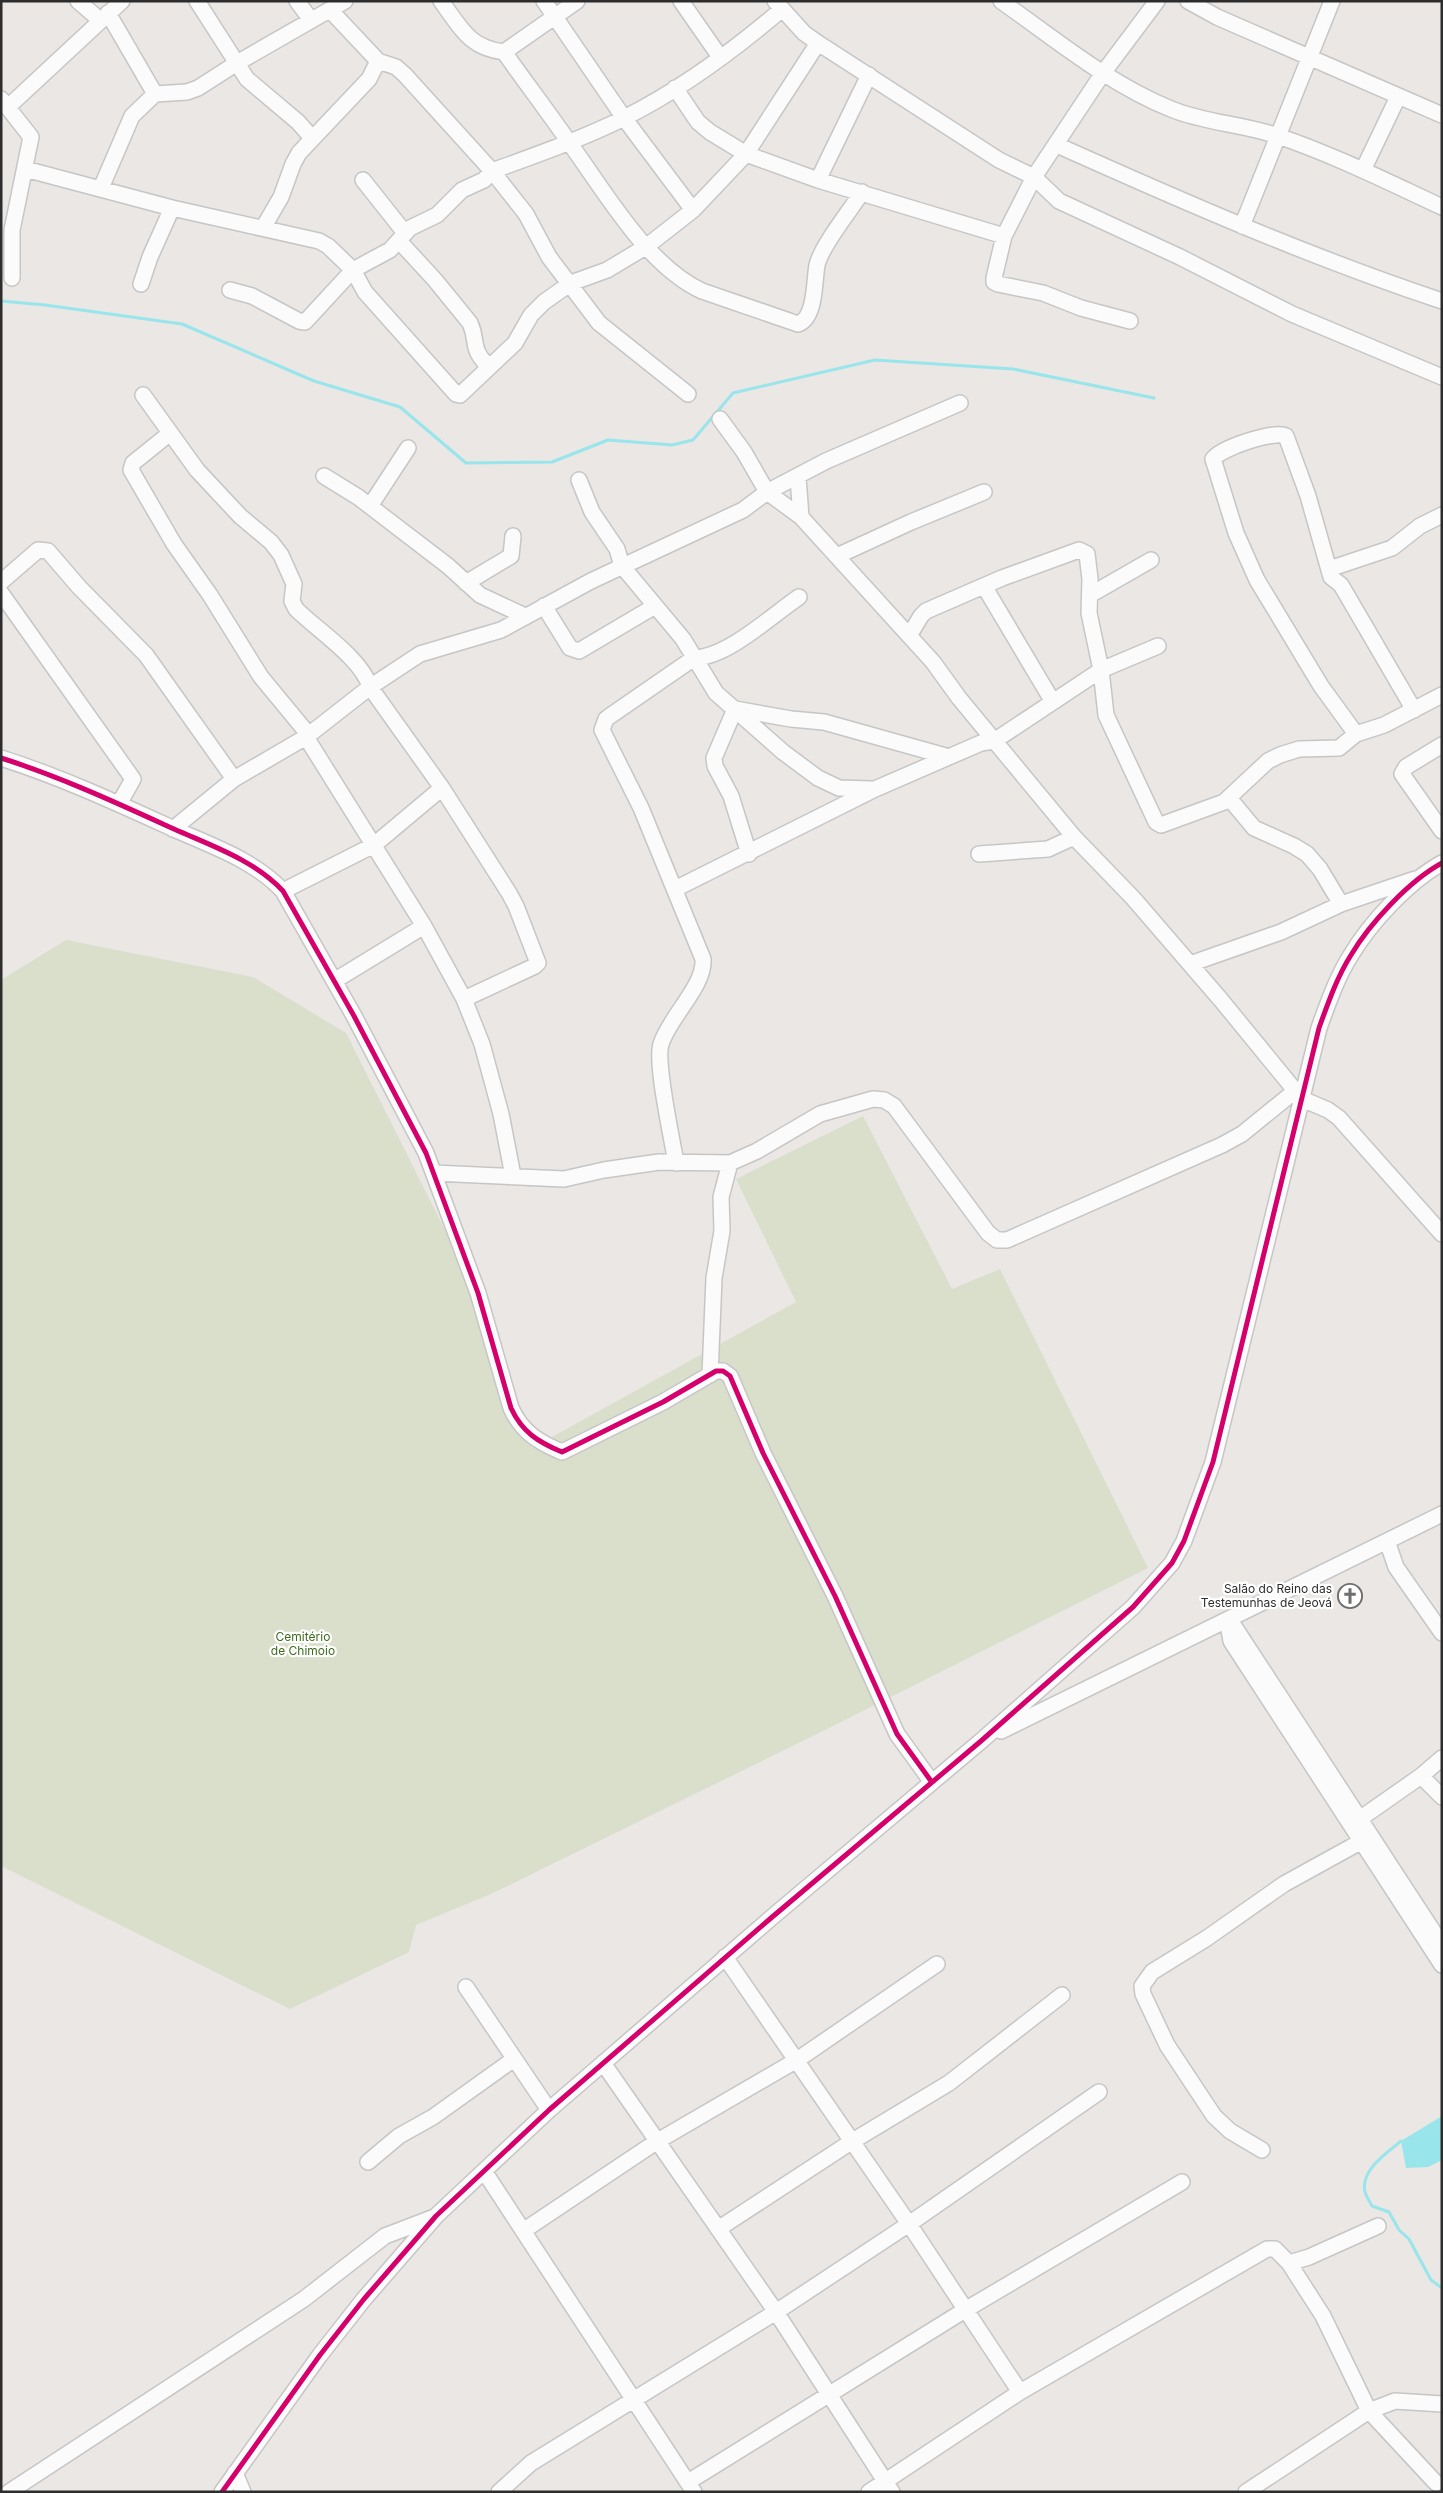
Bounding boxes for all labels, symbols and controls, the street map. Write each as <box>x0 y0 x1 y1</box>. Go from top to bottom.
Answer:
place label: Salão do Reino das Testemunhas de Jeová <box>1201 1581 1332 1610</box>
church icon: Salão do Reino das Testemunhas de Jeová <box>1337 1583 1363 1609</box>
park label: Cemitério de Chimoio <box>271 1629 335 1658</box>

